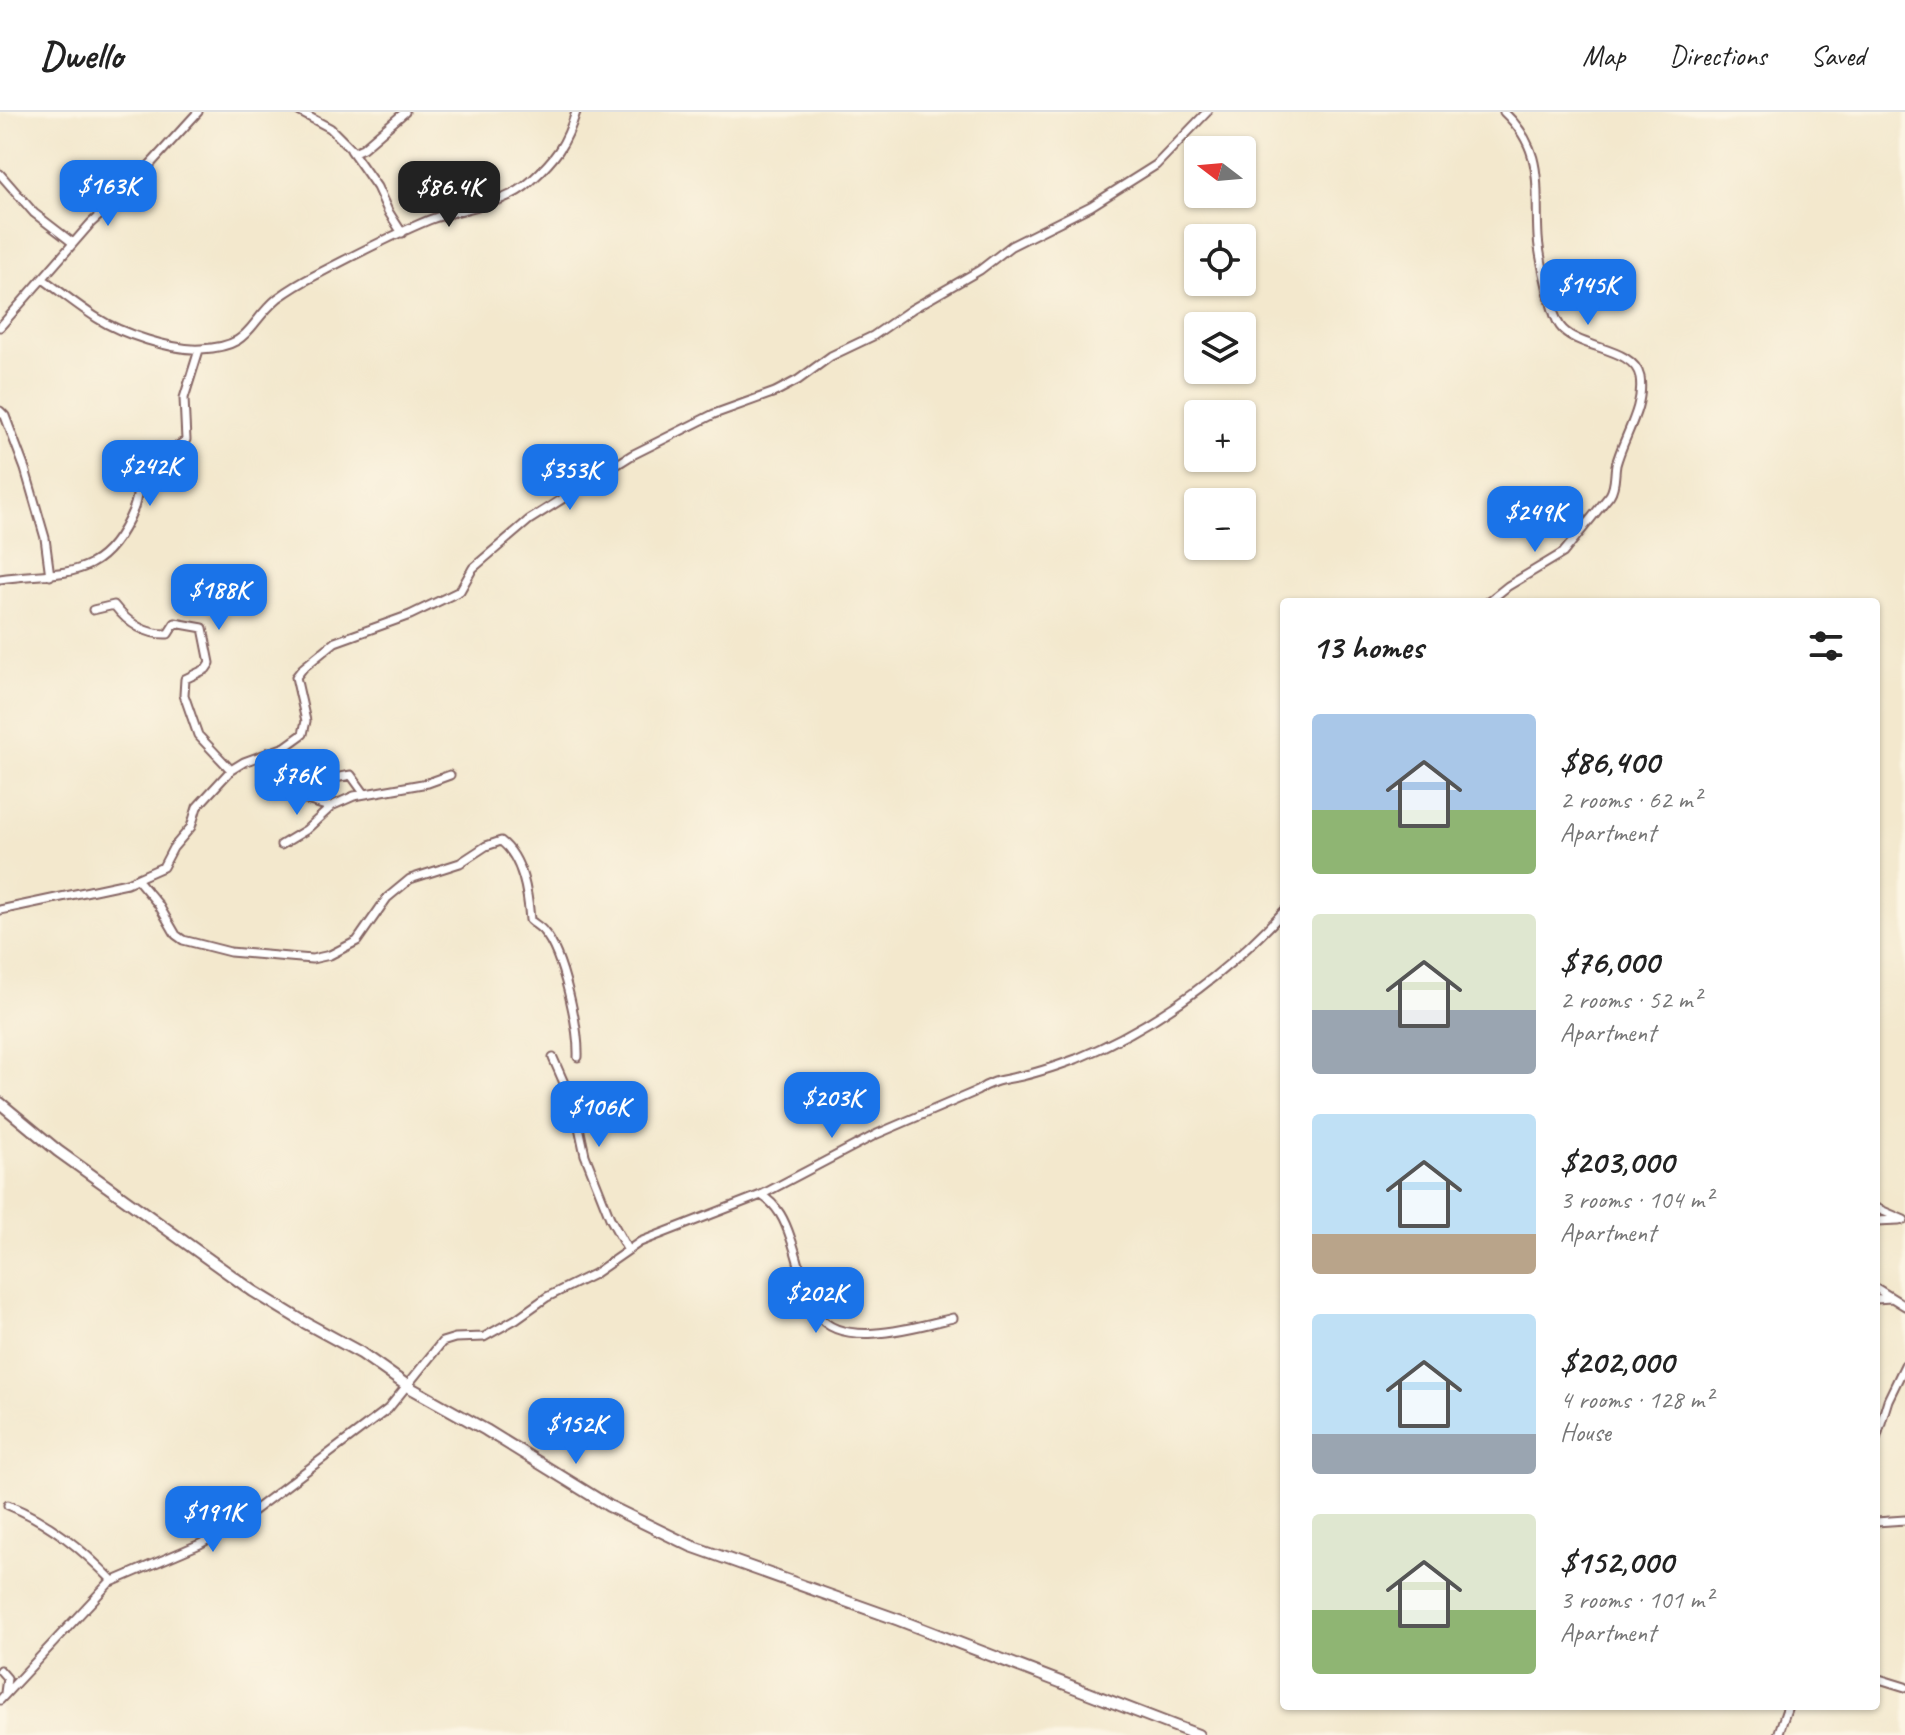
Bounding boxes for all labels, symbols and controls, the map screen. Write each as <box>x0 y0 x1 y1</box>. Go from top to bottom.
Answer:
text: Dwello <box>40 32 123 79</box>
text: Map <box>1582 38 1625 73</box>
text: Directions <box>1669 38 1767 73</box>
text: Saved <box>1811 38 1865 73</box>
north arrow <box>1184 136 1256 208</box>
map controls <box>1184 136 1256 560</box>
pin: $163K <box>52 160 164 228</box>
pin: $86.4K <box>384 161 514 229</box>
text: $163K <box>78 169 138 202</box>
text: $86.4K <box>416 170 482 203</box>
button: locate <box>1184 224 1256 296</box>
pin: $145K <box>1532 259 1644 327</box>
text: $145K <box>1558 268 1618 301</box>
button: layers <box>1184 312 1256 384</box>
button: + <box>1184 400 1256 472</box>
pin: $242K <box>94 440 206 508</box>
pin: $353K <box>514 444 626 512</box>
text: $242K <box>120 449 180 482</box>
text: $353K <box>540 453 600 486</box>
pin: $249K <box>1479 486 1591 554</box>
button: − <box>1184 488 1256 560</box>
text: $249K <box>1505 495 1565 528</box>
pin: $188K <box>163 564 275 632</box>
text: $188K <box>189 573 249 606</box>
icon: filters <box>1804 624 1848 668</box>
text: 13 homes <box>1312 625 1423 668</box>
text: $86,400 <box>1560 740 1659 783</box>
icon: home <box>1376 746 1472 842</box>
pin: $76K <box>250 749 344 817</box>
text: $76K <box>273 758 321 791</box>
text: 2 rooms · 62 m² <box>1560 783 1701 816</box>
text: Apartment <box>1560 816 1656 849</box>
text: $76,000 <box>1560 940 1659 983</box>
icon: home <box>1376 946 1472 1042</box>
text: 2 rooms · 52 m² <box>1560 983 1701 1016</box>
text: Apartment <box>1560 1016 1656 1049</box>
pin: $203K <box>776 1072 888 1140</box>
pin: $106K <box>543 1081 655 1149</box>
text: $203K <box>802 1081 862 1114</box>
text: $106K <box>569 1090 629 1123</box>
text: $203,000 <box>1560 1140 1674 1183</box>
icon: home <box>1376 1146 1472 1242</box>
text: 3 rooms · 104 m² <box>1560 1183 1712 1216</box>
text: Apartment <box>1560 1216 1656 1249</box>
pin: $202K <box>760 1267 872 1335</box>
text: $202K <box>786 1276 846 1309</box>
text: $202,000 <box>1560 1340 1674 1383</box>
icon: home <box>1376 1346 1472 1442</box>
text: 4 rooms · 128 m² <box>1560 1383 1712 1416</box>
pin: $152K <box>520 1398 632 1466</box>
text: $152K <box>546 1407 606 1440</box>
text: House <box>1560 1416 1611 1449</box>
pin: $191K <box>157 1486 269 1554</box>
text: $191K <box>183 1495 243 1528</box>
text: $152,000 <box>1560 1540 1673 1583</box>
icon: home <box>1376 1546 1472 1642</box>
text: 3 rooms · 101 m² <box>1560 1583 1712 1616</box>
text: Apartment <box>1560 1616 1656 1649</box>

